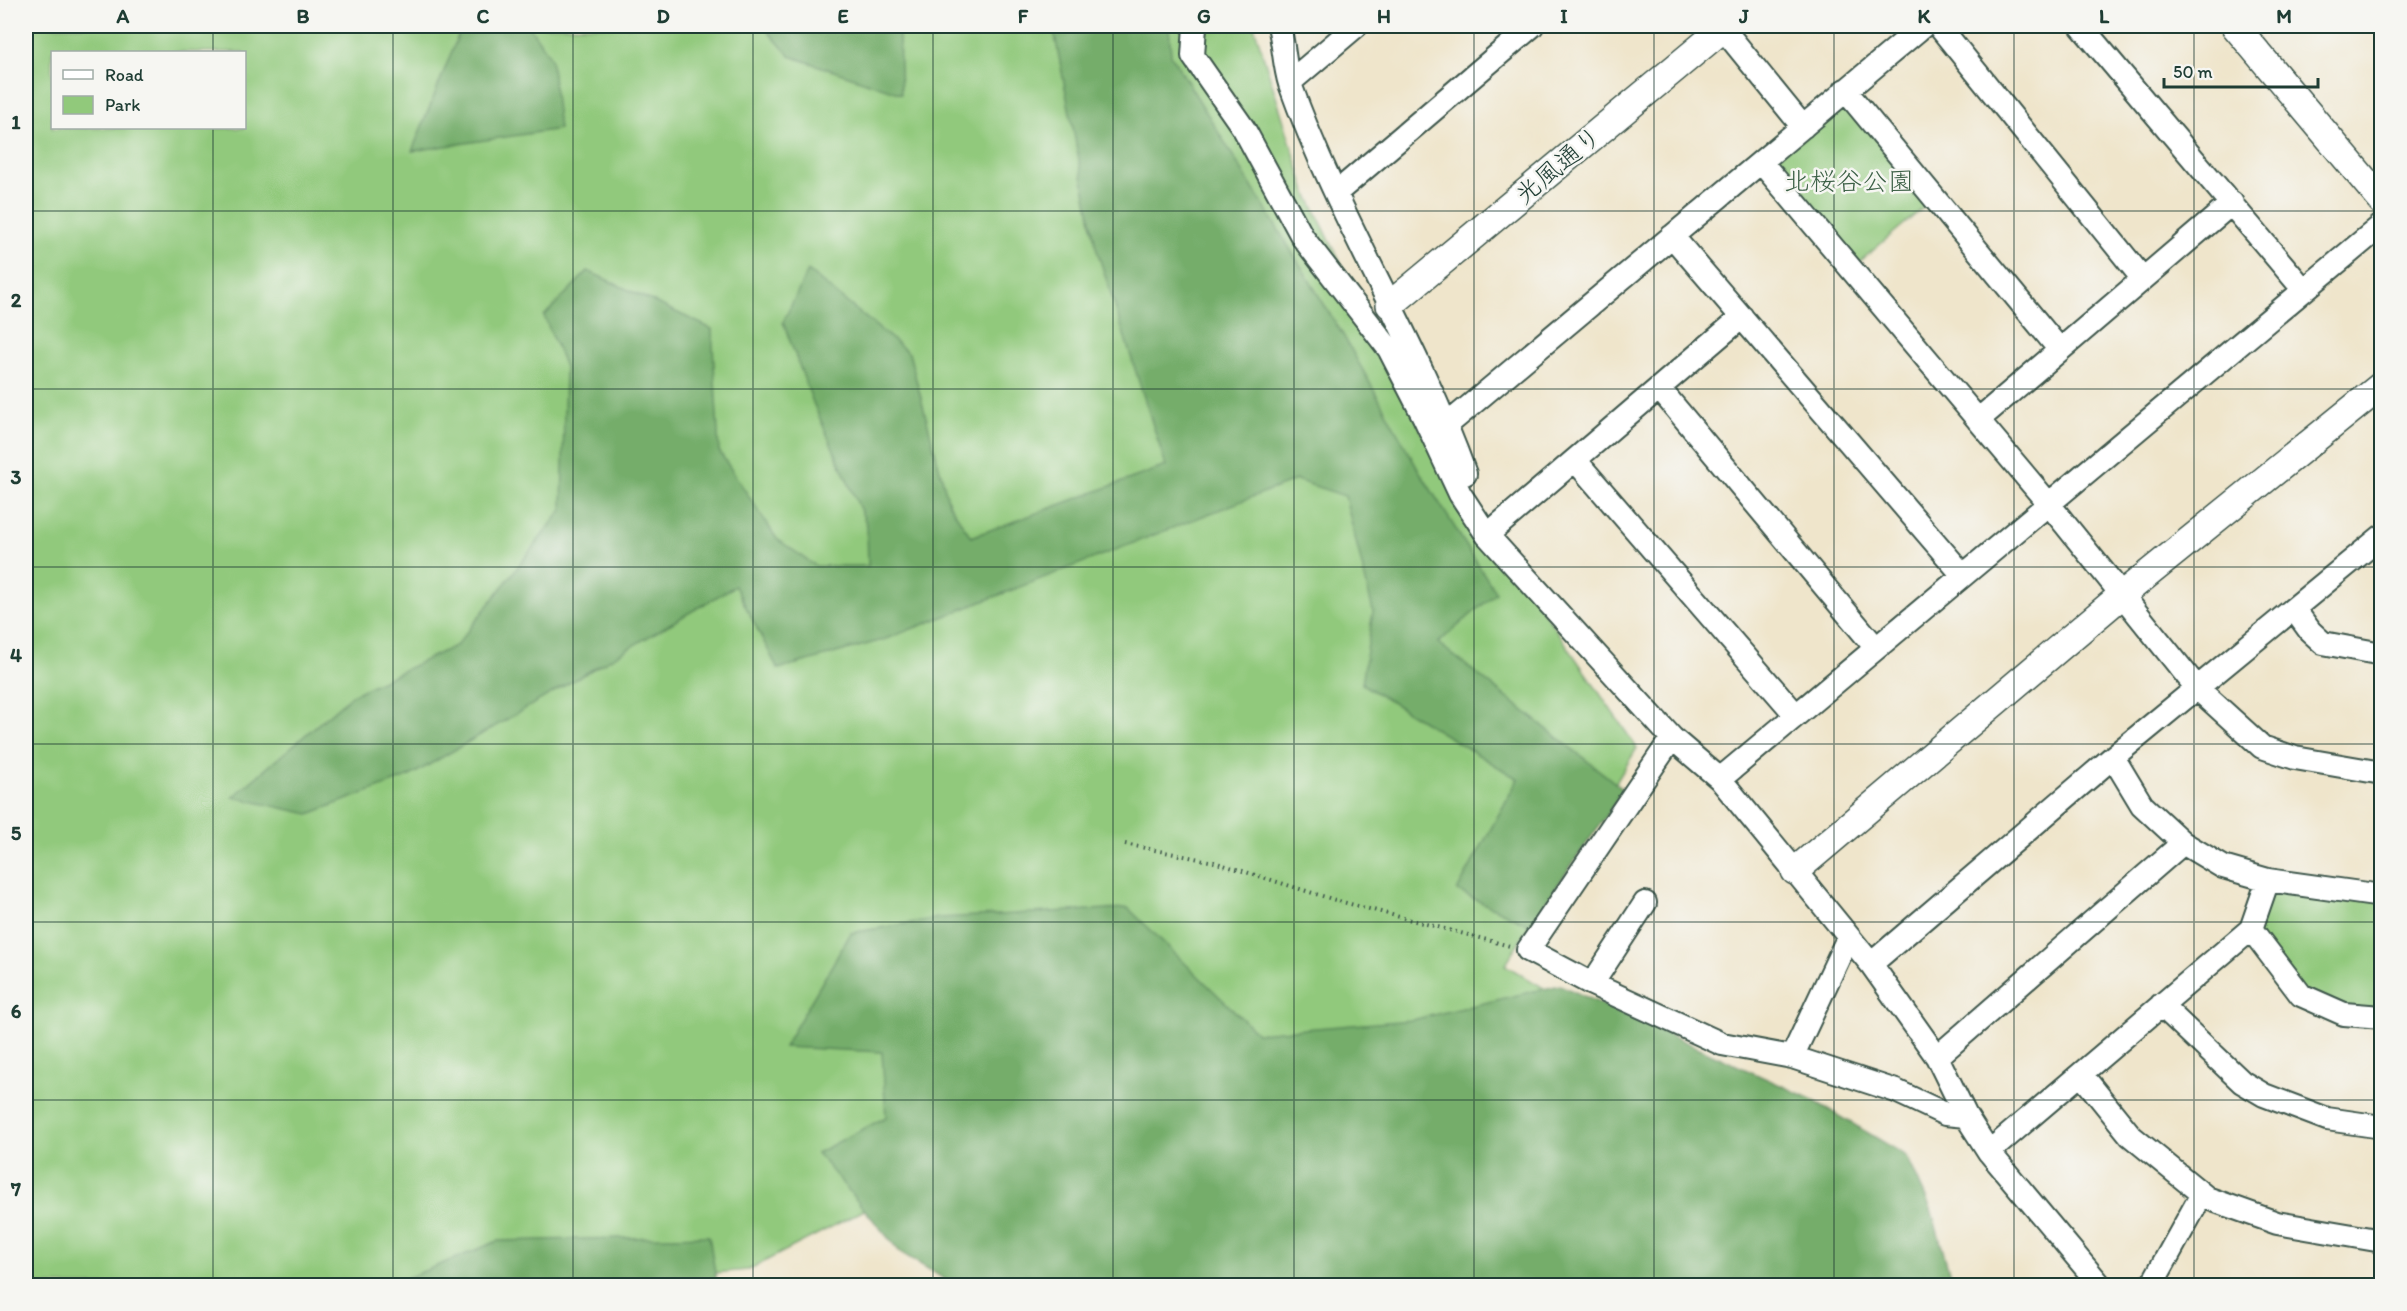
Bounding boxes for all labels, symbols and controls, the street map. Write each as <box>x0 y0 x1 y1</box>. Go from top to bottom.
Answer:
text: A <box>116 4 130 28</box>
text: B <box>297 4 310 28</box>
text: C <box>477 4 490 28</box>
text: D <box>656 4 670 28</box>
text: E <box>837 4 849 28</box>
text: F <box>1018 4 1029 28</box>
text: G <box>1197 4 1211 28</box>
text: H <box>1377 4 1391 28</box>
text: I <box>1560 4 1568 28</box>
text: J <box>1738 4 1749 28</box>
text: K <box>1918 4 1932 28</box>
text: L <box>2099 4 2110 28</box>
text: M <box>2276 4 2292 28</box>
legend <box>51 51 246 129</box>
scale bar <box>2164 51 2318 89</box>
text: 50 m <box>2173 61 2213 83</box>
text: Road <box>105 64 144 86</box>
text: Park <box>105 94 140 116</box>
text: 1 <box>11 110 21 134</box>
street label: 光風通り <box>1508 119 1608 211</box>
park label: 北桜谷公園 <box>1784 165 1914 197</box>
text: 2 <box>11 288 22 312</box>
text: 3 <box>11 465 22 489</box>
text: 4 <box>10 643 22 667</box>
text: 5 <box>11 821 22 845</box>
text: 6 <box>11 999 22 1023</box>
text: 7 <box>10 1177 21 1201</box>

